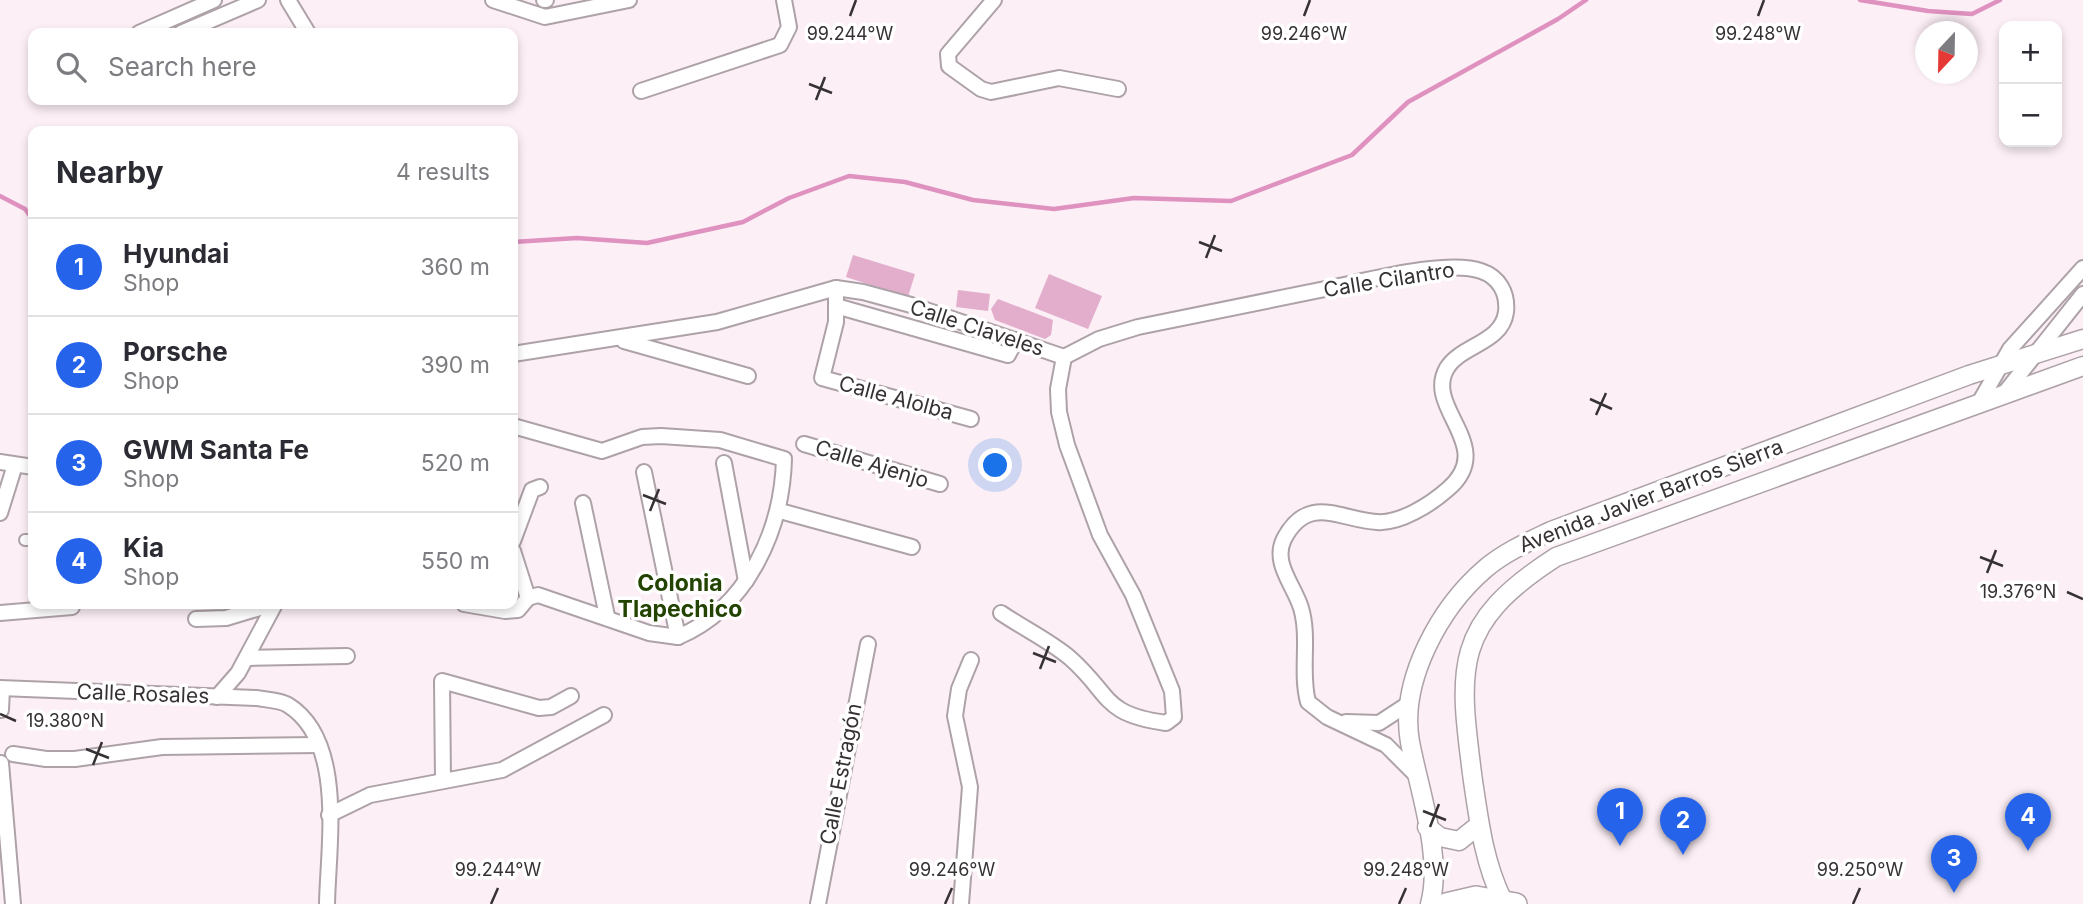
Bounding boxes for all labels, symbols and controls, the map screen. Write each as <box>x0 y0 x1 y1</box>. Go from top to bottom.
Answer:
north arrow <box>1915 21 1978 84</box>
map controls <box>1999 21 2062 147</box>
button: + <box>1999 21 2062 84</box>
text: 99.244°W <box>807 23 894 44</box>
text: 99.246°W <box>1261 23 1347 44</box>
text: 99.248°W <box>1715 23 1801 44</box>
search box <box>28 28 518 105</box>
icon: search <box>52 48 90 86</box>
text: Search here <box>108 51 257 82</box>
button: − <box>1999 84 2062 147</box>
text: Nearby <box>56 154 164 190</box>
text: 4 results <box>396 158 490 186</box>
text: Hyundai <box>123 238 229 269</box>
text: 1 <box>74 253 84 281</box>
text: 360 m <box>420 253 490 281</box>
street label: Calle Cilantro <box>1322 257 1456 302</box>
text: Shop <box>123 269 179 297</box>
street label: Calle Claveles <box>907 294 1047 361</box>
text: Porsche <box>123 336 228 367</box>
text: 2 <box>72 351 86 379</box>
text: 390 m <box>420 351 490 379</box>
text: Shop <box>123 367 179 395</box>
street label: Calle Alolba <box>836 370 956 425</box>
text: GWM Santa Fe <box>123 434 309 465</box>
street label: Calle Ajenjo <box>812 434 932 493</box>
street label: Avenida Javier Barros Sierra <box>1515 434 1786 558</box>
your location <box>978 448 1012 482</box>
text: 3 <box>72 449 86 477</box>
text: 520 m <box>421 449 490 477</box>
text: Shop <box>123 465 179 493</box>
text: Kia <box>123 532 164 563</box>
text: 4 <box>71 547 87 575</box>
text: 550 m <box>421 547 490 575</box>
text: Shop <box>123 563 179 591</box>
district label: Colonia Tlapechico <box>618 569 742 623</box>
text: 19.376°N <box>1980 581 2056 602</box>
street label: Calle Rosales <box>76 679 210 708</box>
street label: Calle Estragón <box>815 701 866 847</box>
text: 19.380°N <box>26 710 104 731</box>
pin: 1 <box>1597 788 1643 846</box>
pin: 4 <box>2005 793 2051 851</box>
pin: 2 <box>1660 797 1706 855</box>
pin: 3 <box>1931 835 1977 893</box>
text: 99.244°W <box>455 859 542 880</box>
text: 99.246°W <box>909 859 995 880</box>
text: 99.248°W <box>1363 859 1449 880</box>
text: 99.250°W <box>1817 859 1903 880</box>

